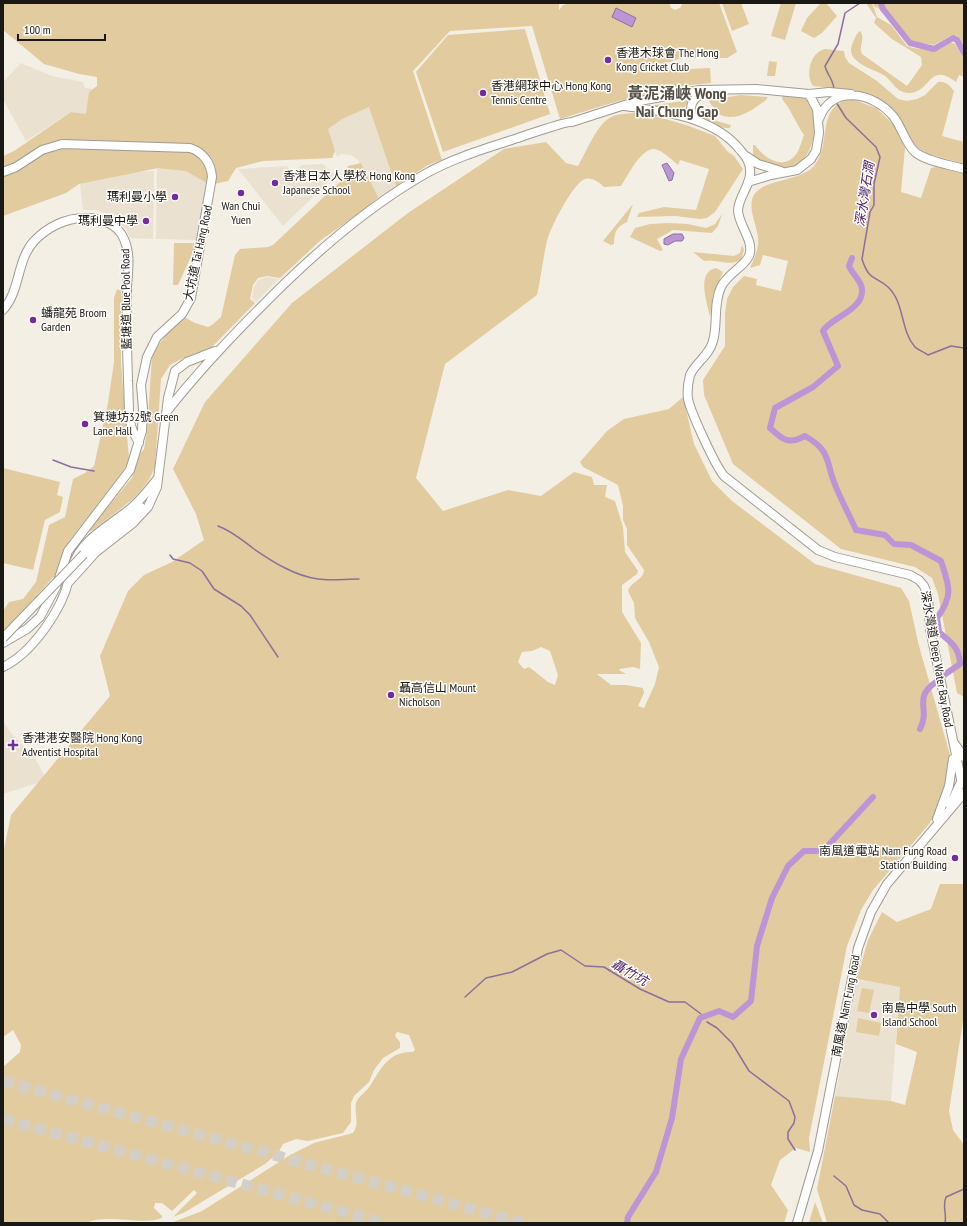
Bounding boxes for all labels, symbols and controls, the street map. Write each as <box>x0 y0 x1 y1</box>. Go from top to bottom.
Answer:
scale bar <box>18 16 105 42</box>
text: 100 m <box>24 22 51 37</box>
place label: 香港木球會 The Hong Kong Cricket Club <box>616 45 719 74</box>
marker: 香港木球會 The Hong Kong Cricket Club <box>603 55 613 65</box>
place label: 香港網球中心 Hong Kong Tennis Centre <box>491 78 611 107</box>
district label: 黃泥涌峽 Wong Nai Chung Gap <box>627 83 727 121</box>
marker: 香港網球中心 Hong Kong Tennis Centre <box>478 88 488 98</box>
water label: 深水灣石澗 <box>851 159 878 228</box>
place label: 香港日本人學校 Hong Kong Japanese School <box>282 168 415 197</box>
marker: 香港日本人學校 Hong Kong Japanese School <box>270 178 280 188</box>
marker: Wan Chui Yuen <box>236 188 246 198</box>
place label: 瑪利曼小學 <box>107 189 167 204</box>
marker: 瑪利曼小學 <box>170 192 180 202</box>
place label: Wan Chui Yuen <box>222 198 260 227</box>
street label: 大坑道 Tai Hang Road <box>180 204 215 302</box>
place label: 瑪利曼中學 <box>78 213 138 228</box>
marker: 瑪利曼中學 <box>141 216 151 226</box>
street label: 藍塘道 Blue Pool Road <box>117 248 134 350</box>
place label: 蟠龍苑 Broom Garden <box>41 305 107 334</box>
marker: 蟠龍苑 Broom Garden <box>28 315 38 325</box>
place label: 箕璉坊32號 Green Lane Hall <box>93 409 179 438</box>
marker: 箕璉坊32號 Green Lane Hall <box>80 419 90 429</box>
street label: 深水灣道 Deep Water Bay Road <box>918 589 957 728</box>
place label: 聶高信山 Mount Nicholson <box>399 680 477 709</box>
marker: 聶高信山 Mount Nicholson <box>386 690 396 700</box>
place label: 香港港安醫院 Hong Kong Adventist Hospital <box>22 730 142 759</box>
marker: 香港港安醫院 Hong Kong Adventist Hospital <box>7 739 19 751</box>
place label: 南風道電站 Nam Fung Road Station Building <box>819 843 947 872</box>
marker: 南風道電站 Nam Fung Road Station Building <box>950 853 960 863</box>
street label: 南風道 Nam Fung Road <box>828 954 863 1058</box>
water label: 聶竹坑 <box>609 955 653 991</box>
place label: 南島中學 South Island School <box>882 1000 957 1029</box>
marker: 南島中學 South Island School <box>869 1010 879 1020</box>

